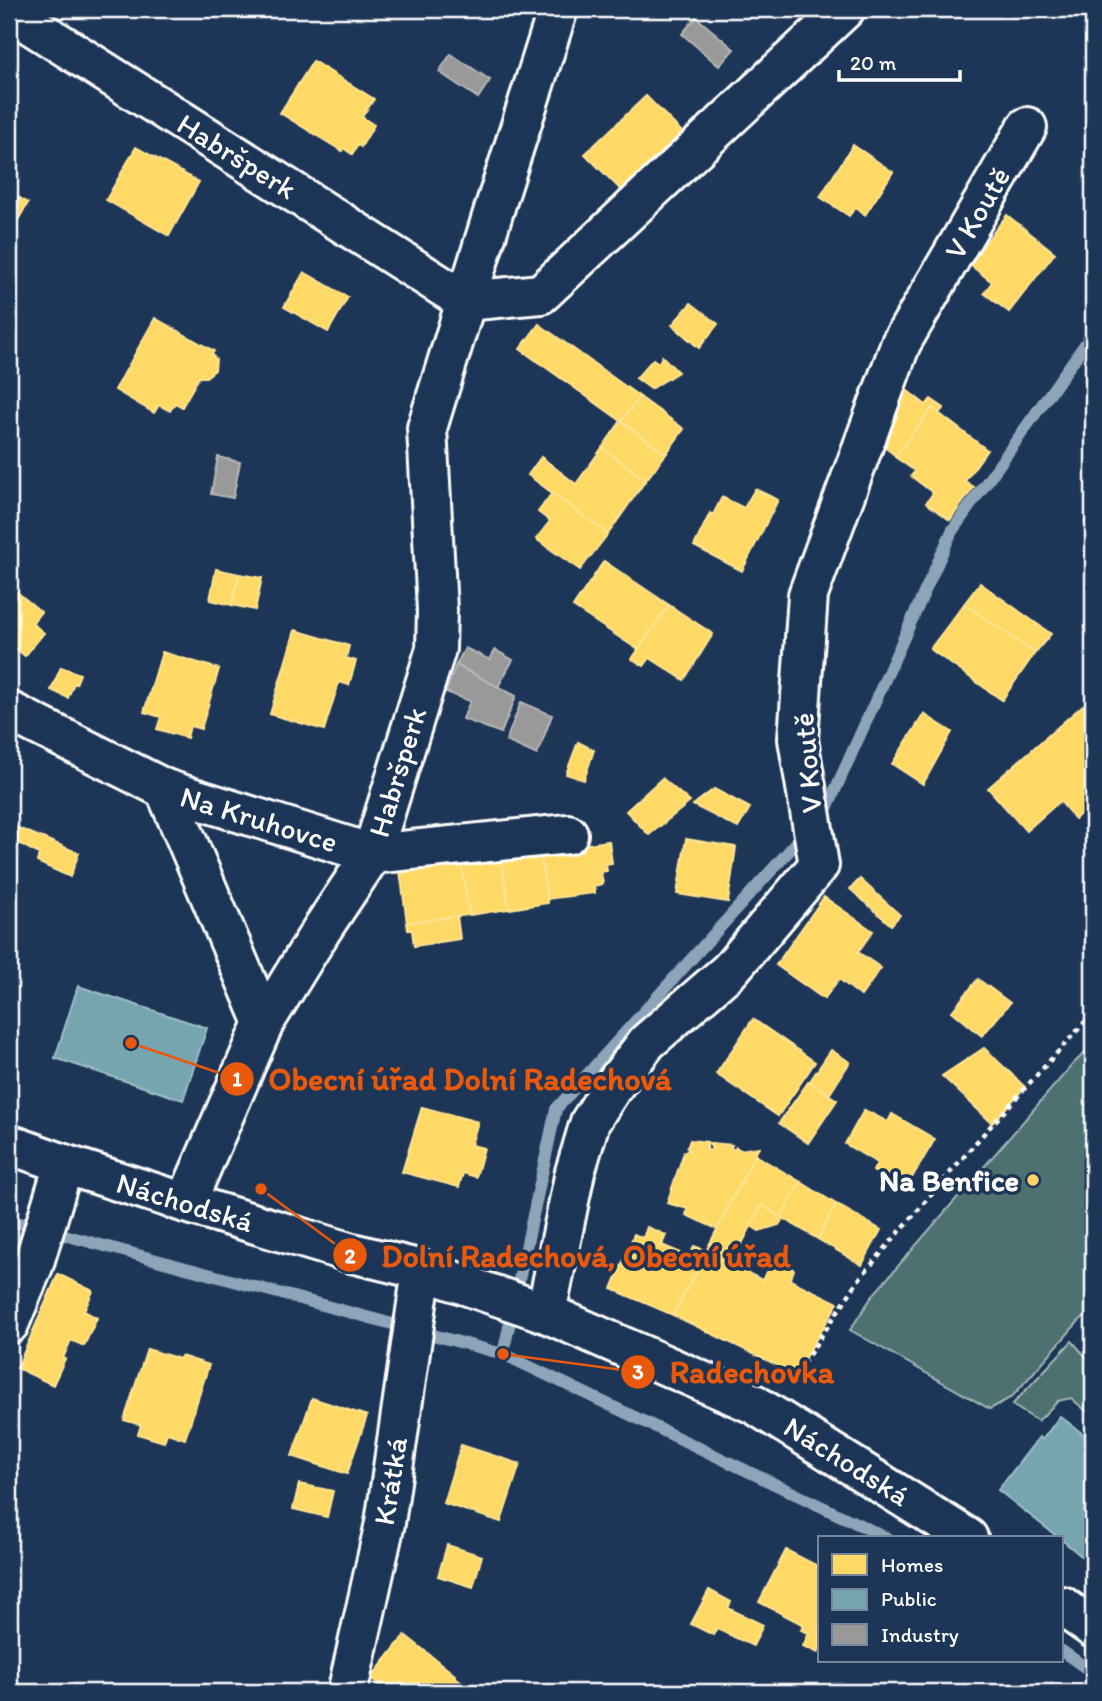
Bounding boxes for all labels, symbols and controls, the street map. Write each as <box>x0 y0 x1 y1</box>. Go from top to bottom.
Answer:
scale bar <box>839 38 960 82</box>
text: 20 m <box>850 50 897 75</box>
street label: Habršperk <box>170 105 304 207</box>
street label: V Koutě <box>936 160 1018 266</box>
street label: Habršperk <box>360 703 434 841</box>
street label: V Koutě <box>784 711 830 815</box>
street label: Na Kruhovce <box>176 778 342 860</box>
callout: Obecní úřad Dolní Radechová <box>220 1052 685 1105</box>
text: Obecní úřad Dolní Radechová <box>268 1060 672 1098</box>
text: 1 <box>232 1066 242 1091</box>
place label: Na Benfice <box>879 1162 1019 1199</box>
street label: Náchodská <box>112 1164 258 1240</box>
marker: Na Benfice <box>1025 1172 1041 1188</box>
callout: Dolní Radechová, Obecní úřad <box>332 1229 805 1282</box>
text: Dolní Radechová, Obecní úřad <box>381 1237 791 1275</box>
text: 2 <box>344 1243 356 1268</box>
callout: Radechovka <box>621 1345 848 1398</box>
text: Radechovka <box>670 1353 835 1391</box>
text: 3 <box>632 1359 644 1384</box>
street label: Náchodská <box>777 1408 917 1514</box>
street label: Krátká <box>365 1434 415 1528</box>
legend <box>818 1536 1064 1662</box>
text: Homes <box>881 1552 943 1577</box>
text: Public <box>881 1586 937 1611</box>
text: Industry <box>881 1622 959 1647</box>

